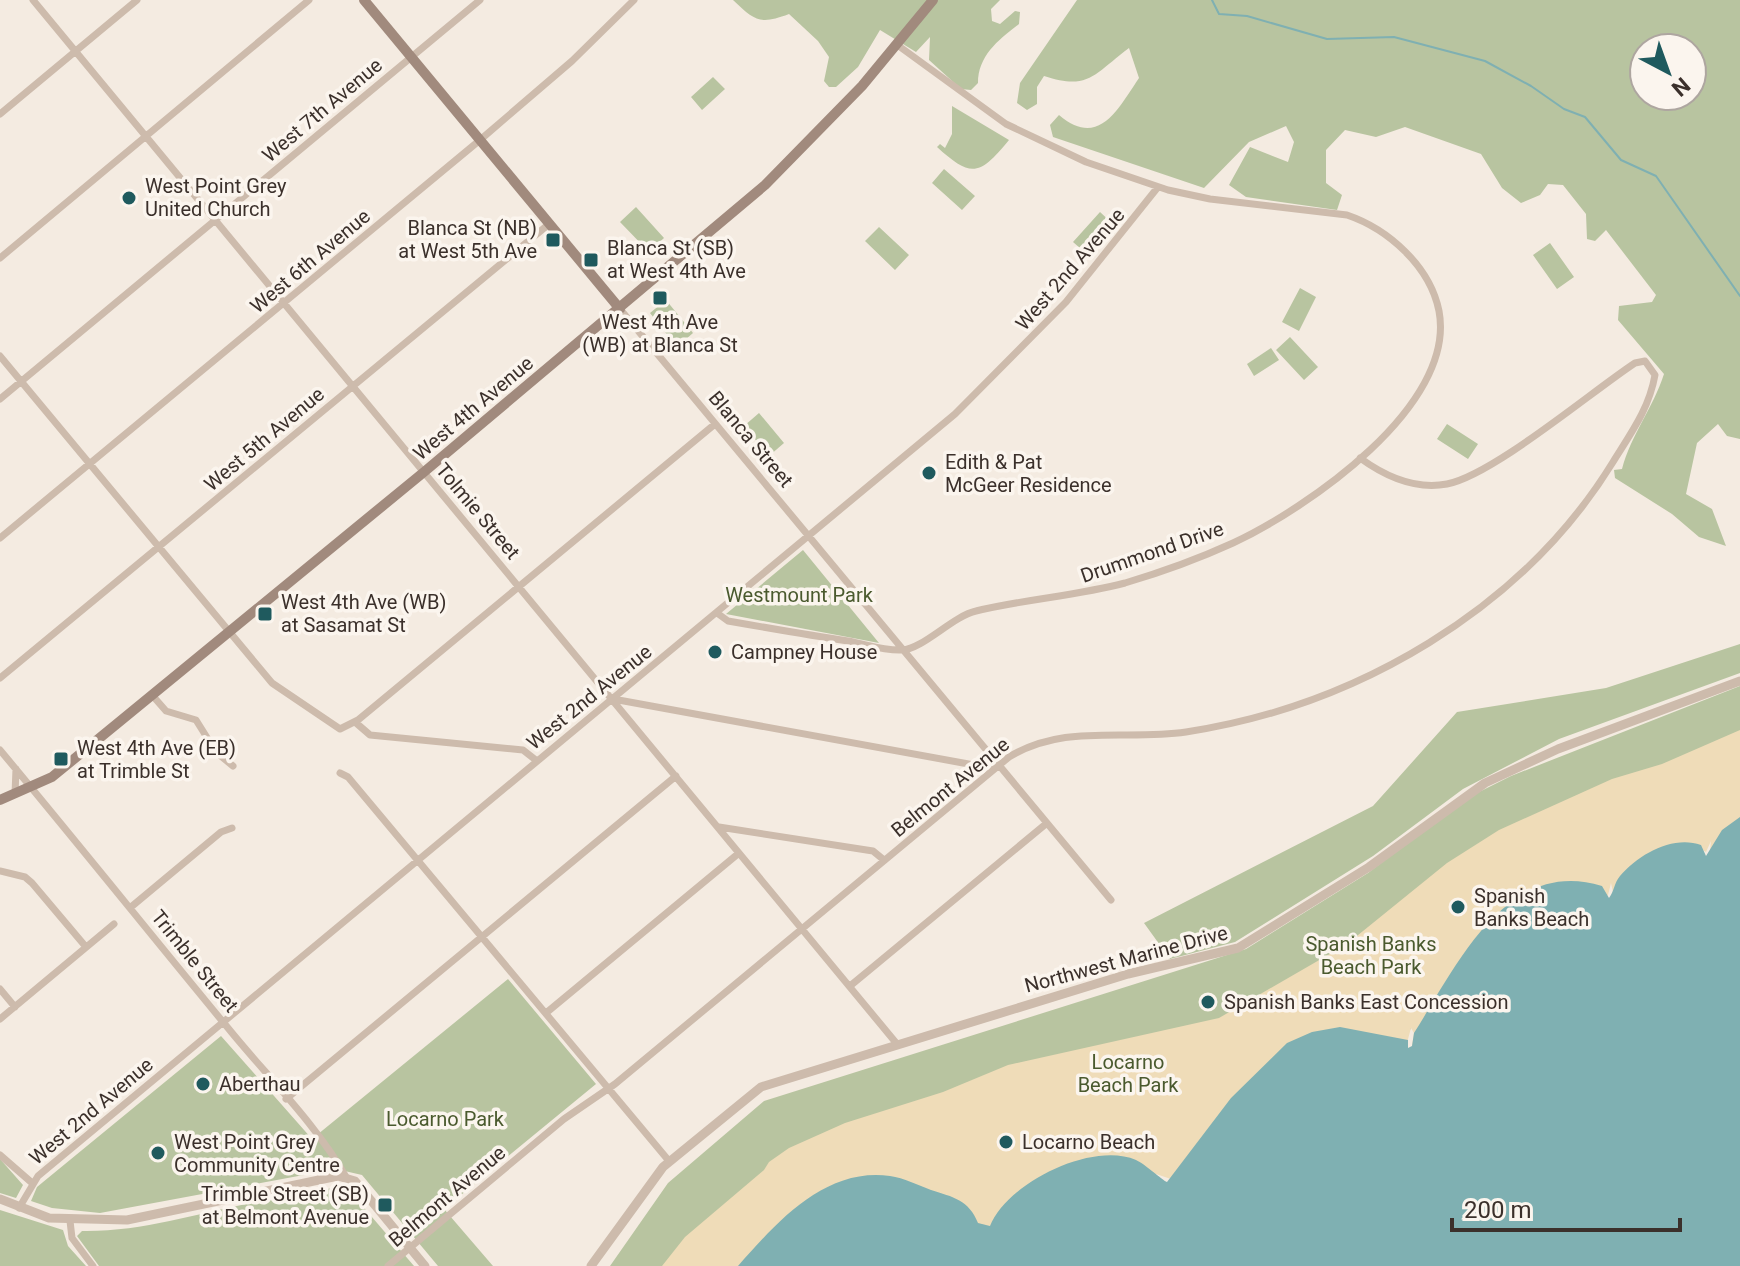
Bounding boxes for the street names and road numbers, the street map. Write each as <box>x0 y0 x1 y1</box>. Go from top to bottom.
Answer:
street label: West 7th Avenue <box>257 53 387 167</box>
street label: West 2nd Avenue <box>1010 203 1130 335</box>
street label: West 6th Avenue <box>245 204 375 318</box>
street label: West 4th Avenue <box>408 351 538 465</box>
street label: West 5th Avenue <box>199 382 329 496</box>
street label: Blanca Street <box>704 386 798 492</box>
street label: Tolmie Street <box>431 458 525 564</box>
street label: Drummond Drive <box>1077 516 1227 588</box>
street label: West 2nd Avenue <box>522 639 656 755</box>
street label: Belmont Avenue <box>886 732 1014 842</box>
street label: Trimble Street <box>146 905 244 1017</box>
street label: Northwest Marine Drive <box>1022 920 1230 998</box>
street label: West 2nd Avenue <box>24 1052 158 1170</box>
street label: Belmont Avenue <box>384 1140 510 1252</box>

